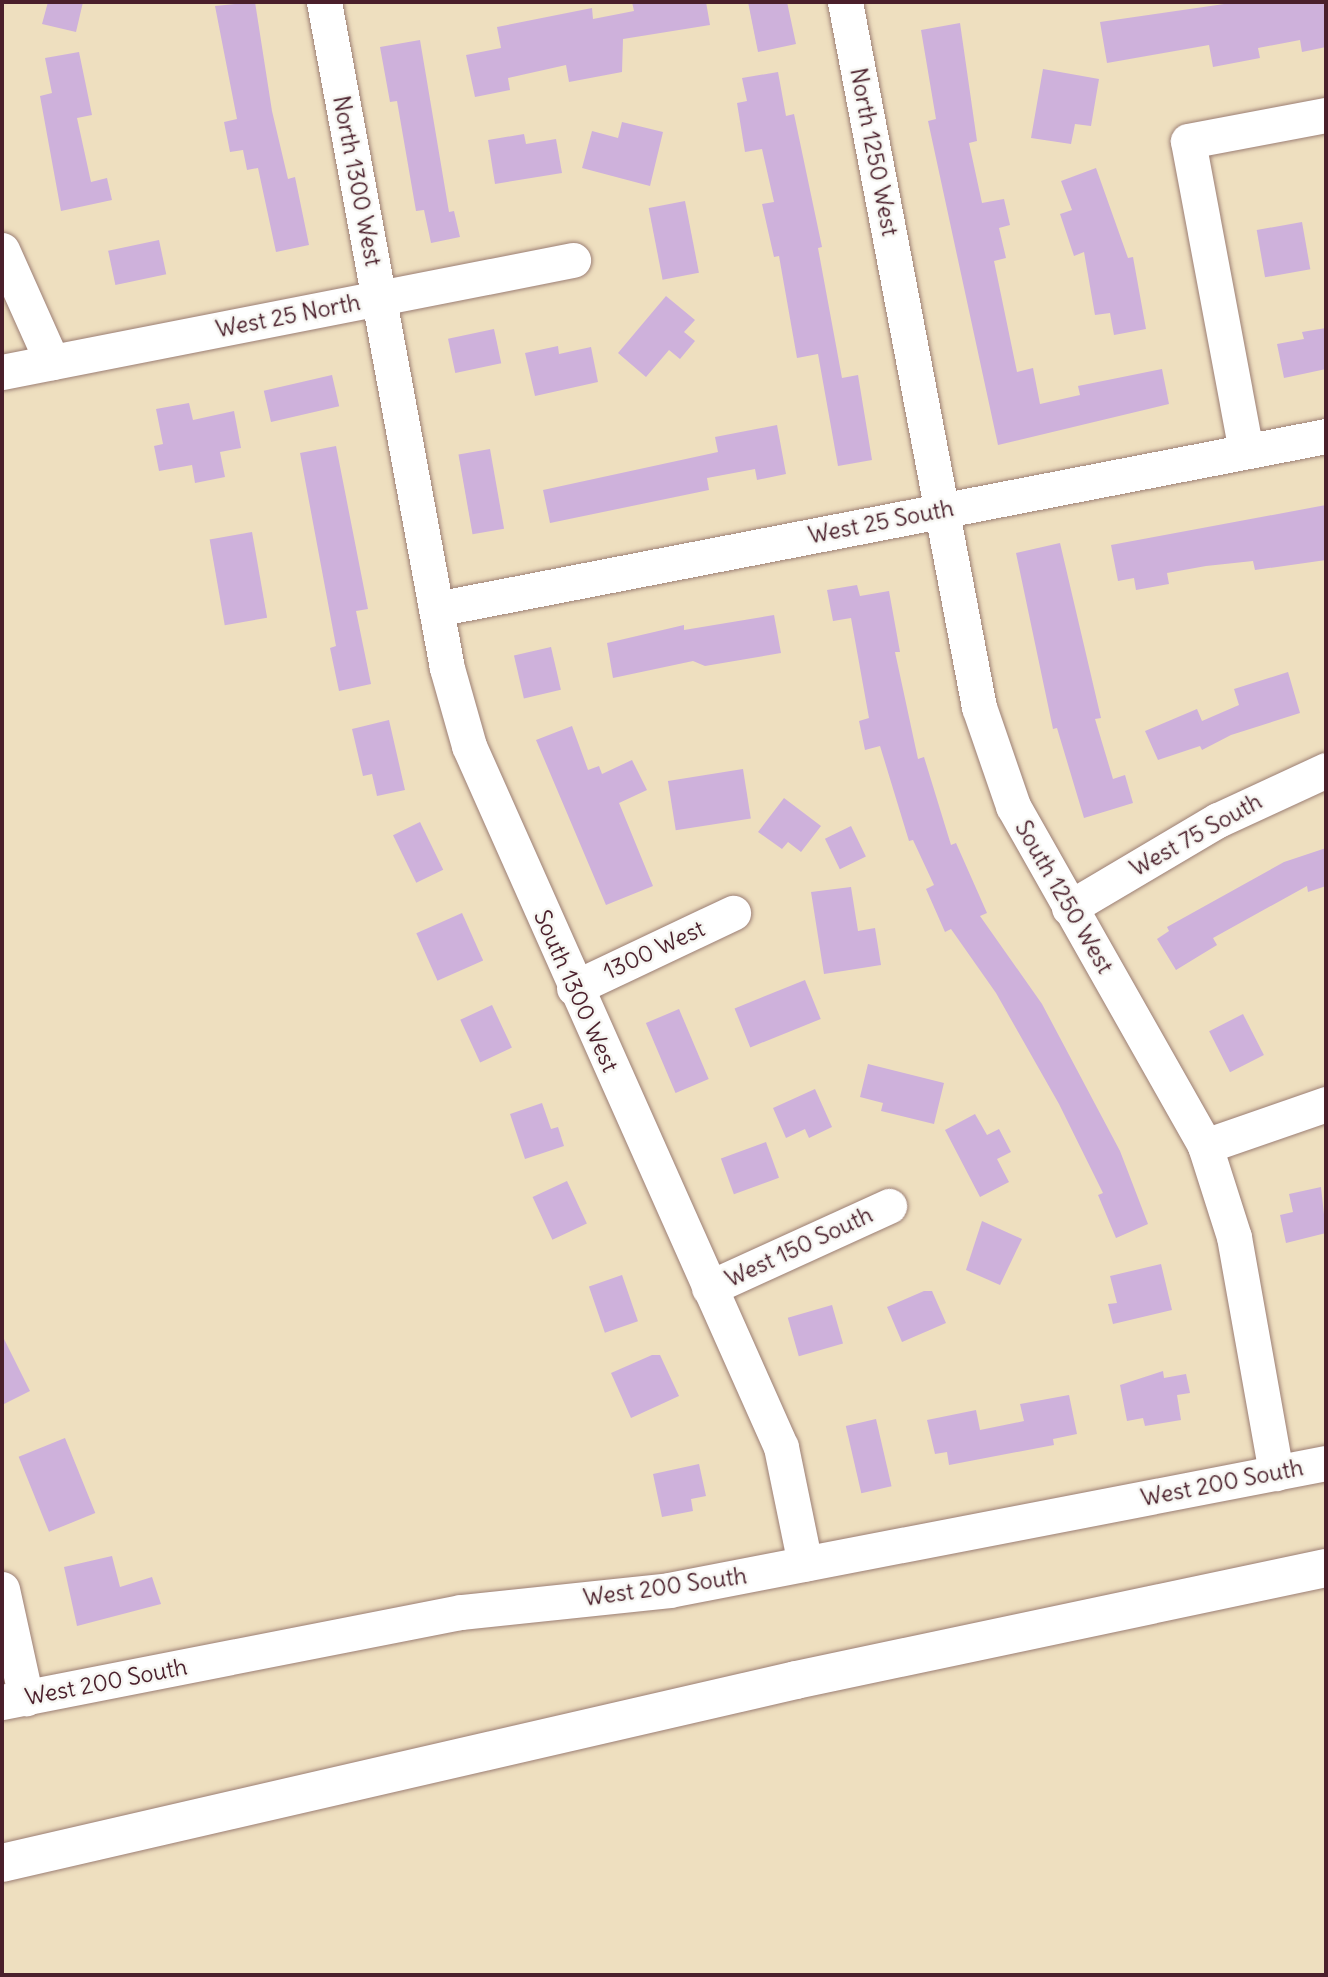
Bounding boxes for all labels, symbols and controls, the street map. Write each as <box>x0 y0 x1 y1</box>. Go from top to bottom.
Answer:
street label: North 1250 West <box>844 66 904 238</box>
street label: North 1300 West <box>327 93 387 269</box>
street label: West 25 North <box>213 288 363 344</box>
street label: West 25 South <box>806 494 956 550</box>
street label: West 75 South <box>1125 787 1267 883</box>
street label: South 1250 West <box>1009 816 1119 978</box>
street label: South 1300 West <box>528 906 624 1076</box>
street label: 1300 West <box>599 915 709 985</box>
street label: West 150 South <box>721 1201 877 1293</box>
street label: West 200 South <box>1139 1454 1305 1512</box>
street label: West 200 South <box>582 1562 748 1612</box>
street label: West 200 South <box>23 1653 189 1711</box>

